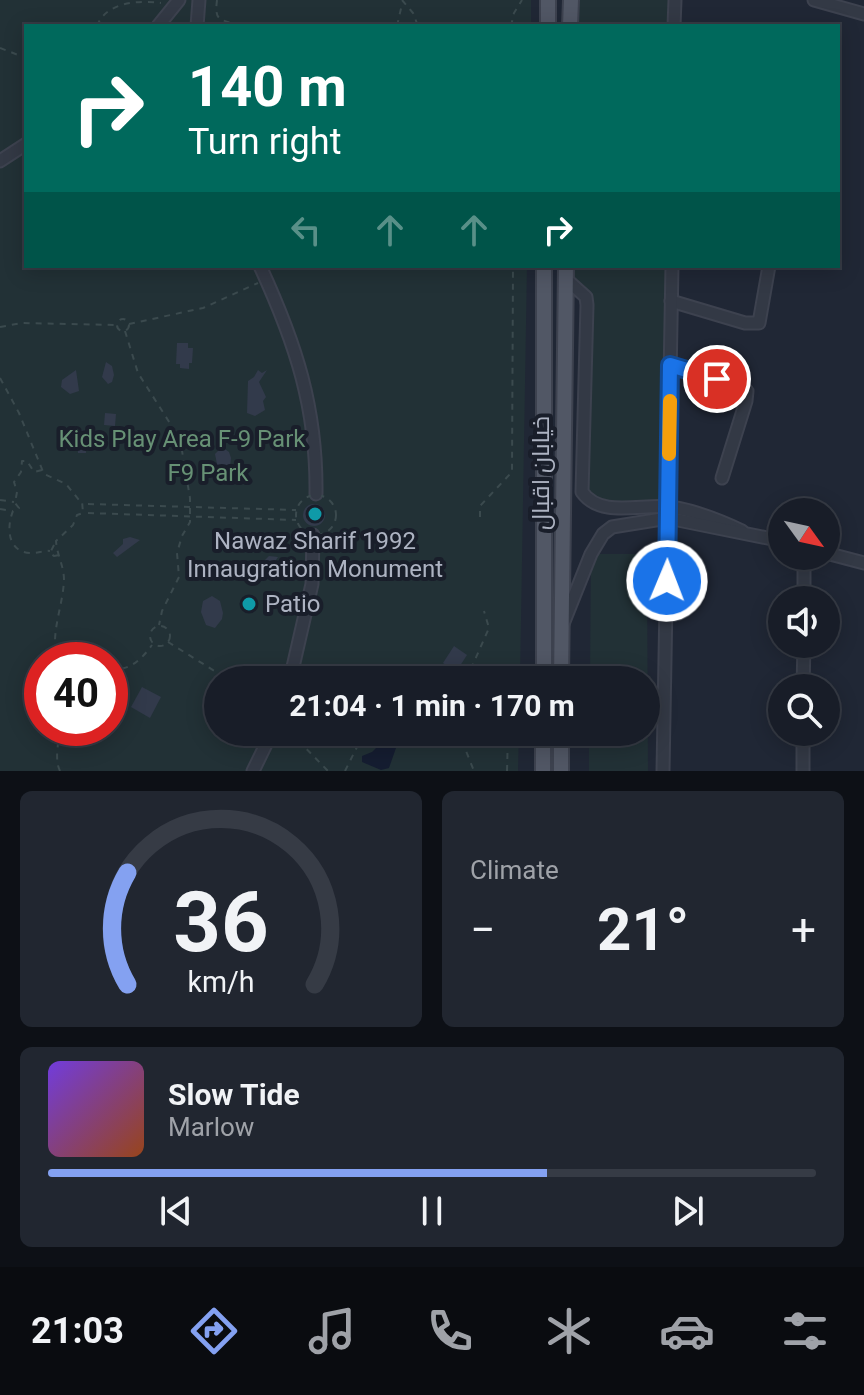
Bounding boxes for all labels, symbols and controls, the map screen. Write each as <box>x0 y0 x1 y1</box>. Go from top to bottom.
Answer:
text: 140 m <box>188 54 347 120</box>
icon: right <box>56 56 160 160</box>
text: Turn right <box>188 121 341 163</box>
icon: left <box>284 208 328 252</box>
icon: ahead <box>368 208 412 252</box>
icon: ahead <box>452 208 496 252</box>
icon: right <box>536 208 580 252</box>
pin <box>683 345 751 413</box>
icon: arrive <box>695 357 739 401</box>
street label: خیابان اقبال <box>527 416 555 530</box>
park label: Kids Play Area F-9 Park <box>59 425 306 453</box>
park label: F9 Park <box>167 459 249 487</box>
north arrow <box>768 498 840 570</box>
map controls <box>768 498 840 746</box>
marker: Nawaz Sharif 1992 Innaugration Monument <box>306 505 324 523</box>
place label: Nawaz Sharif 1992 Innaugration Monument <box>187 527 443 583</box>
position arrow <box>625 539 709 623</box>
button: sound <box>768 586 840 658</box>
place label: Patio <box>265 590 320 618</box>
marker: Patio <box>240 595 258 613</box>
speed limit sign: 40 <box>24 642 128 746</box>
button: search <box>768 674 840 746</box>
text: 21:04 · 1 min · 170 m <box>289 688 575 723</box>
text: Climate <box>470 855 559 885</box>
text: 36 <box>173 874 269 971</box>
text: 21° <box>597 894 689 965</box>
text: − <box>470 904 495 956</box>
text: + <box>791 904 816 956</box>
text: km/h <box>187 965 255 999</box>
text: Slow Tide <box>168 1077 300 1112</box>
text: Marlow <box>168 1112 254 1142</box>
icon: previous <box>154 1189 198 1233</box>
icon: pause <box>410 1189 454 1233</box>
icon: next <box>666 1189 710 1233</box>
icon: directions <box>186 1303 242 1359</box>
icon: music <box>304 1303 360 1359</box>
icon: phone <box>422 1303 478 1359</box>
icon: climate <box>541 1303 597 1359</box>
icon: car <box>659 1303 715 1359</box>
icon: filters <box>777 1303 833 1359</box>
text: 21:03 <box>31 1310 124 1352</box>

